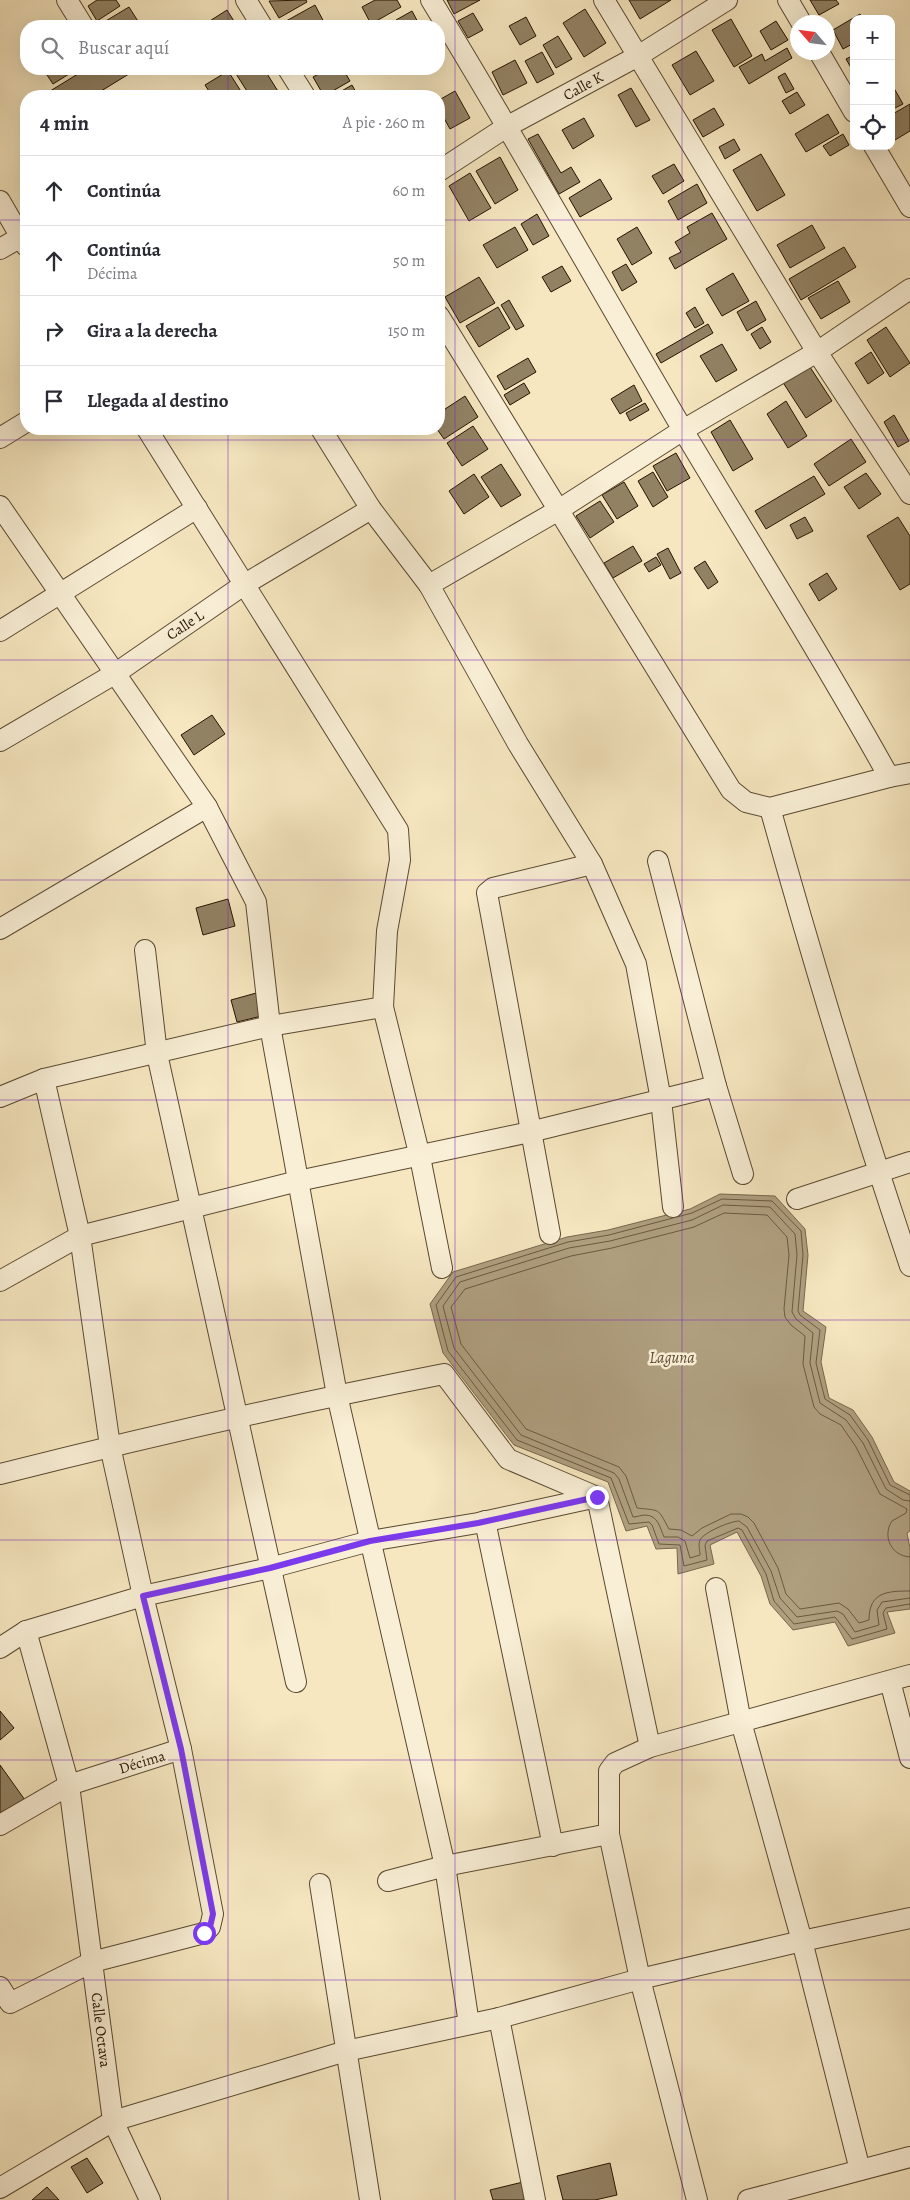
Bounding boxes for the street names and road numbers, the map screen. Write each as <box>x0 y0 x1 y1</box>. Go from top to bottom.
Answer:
street label: Calle K <box>559 67 607 105</box>
street label: Calle L <box>162 605 208 645</box>
street label: Décima <box>116 1746 168 1778</box>
street label: Calle Octava <box>86 1991 116 2069</box>

